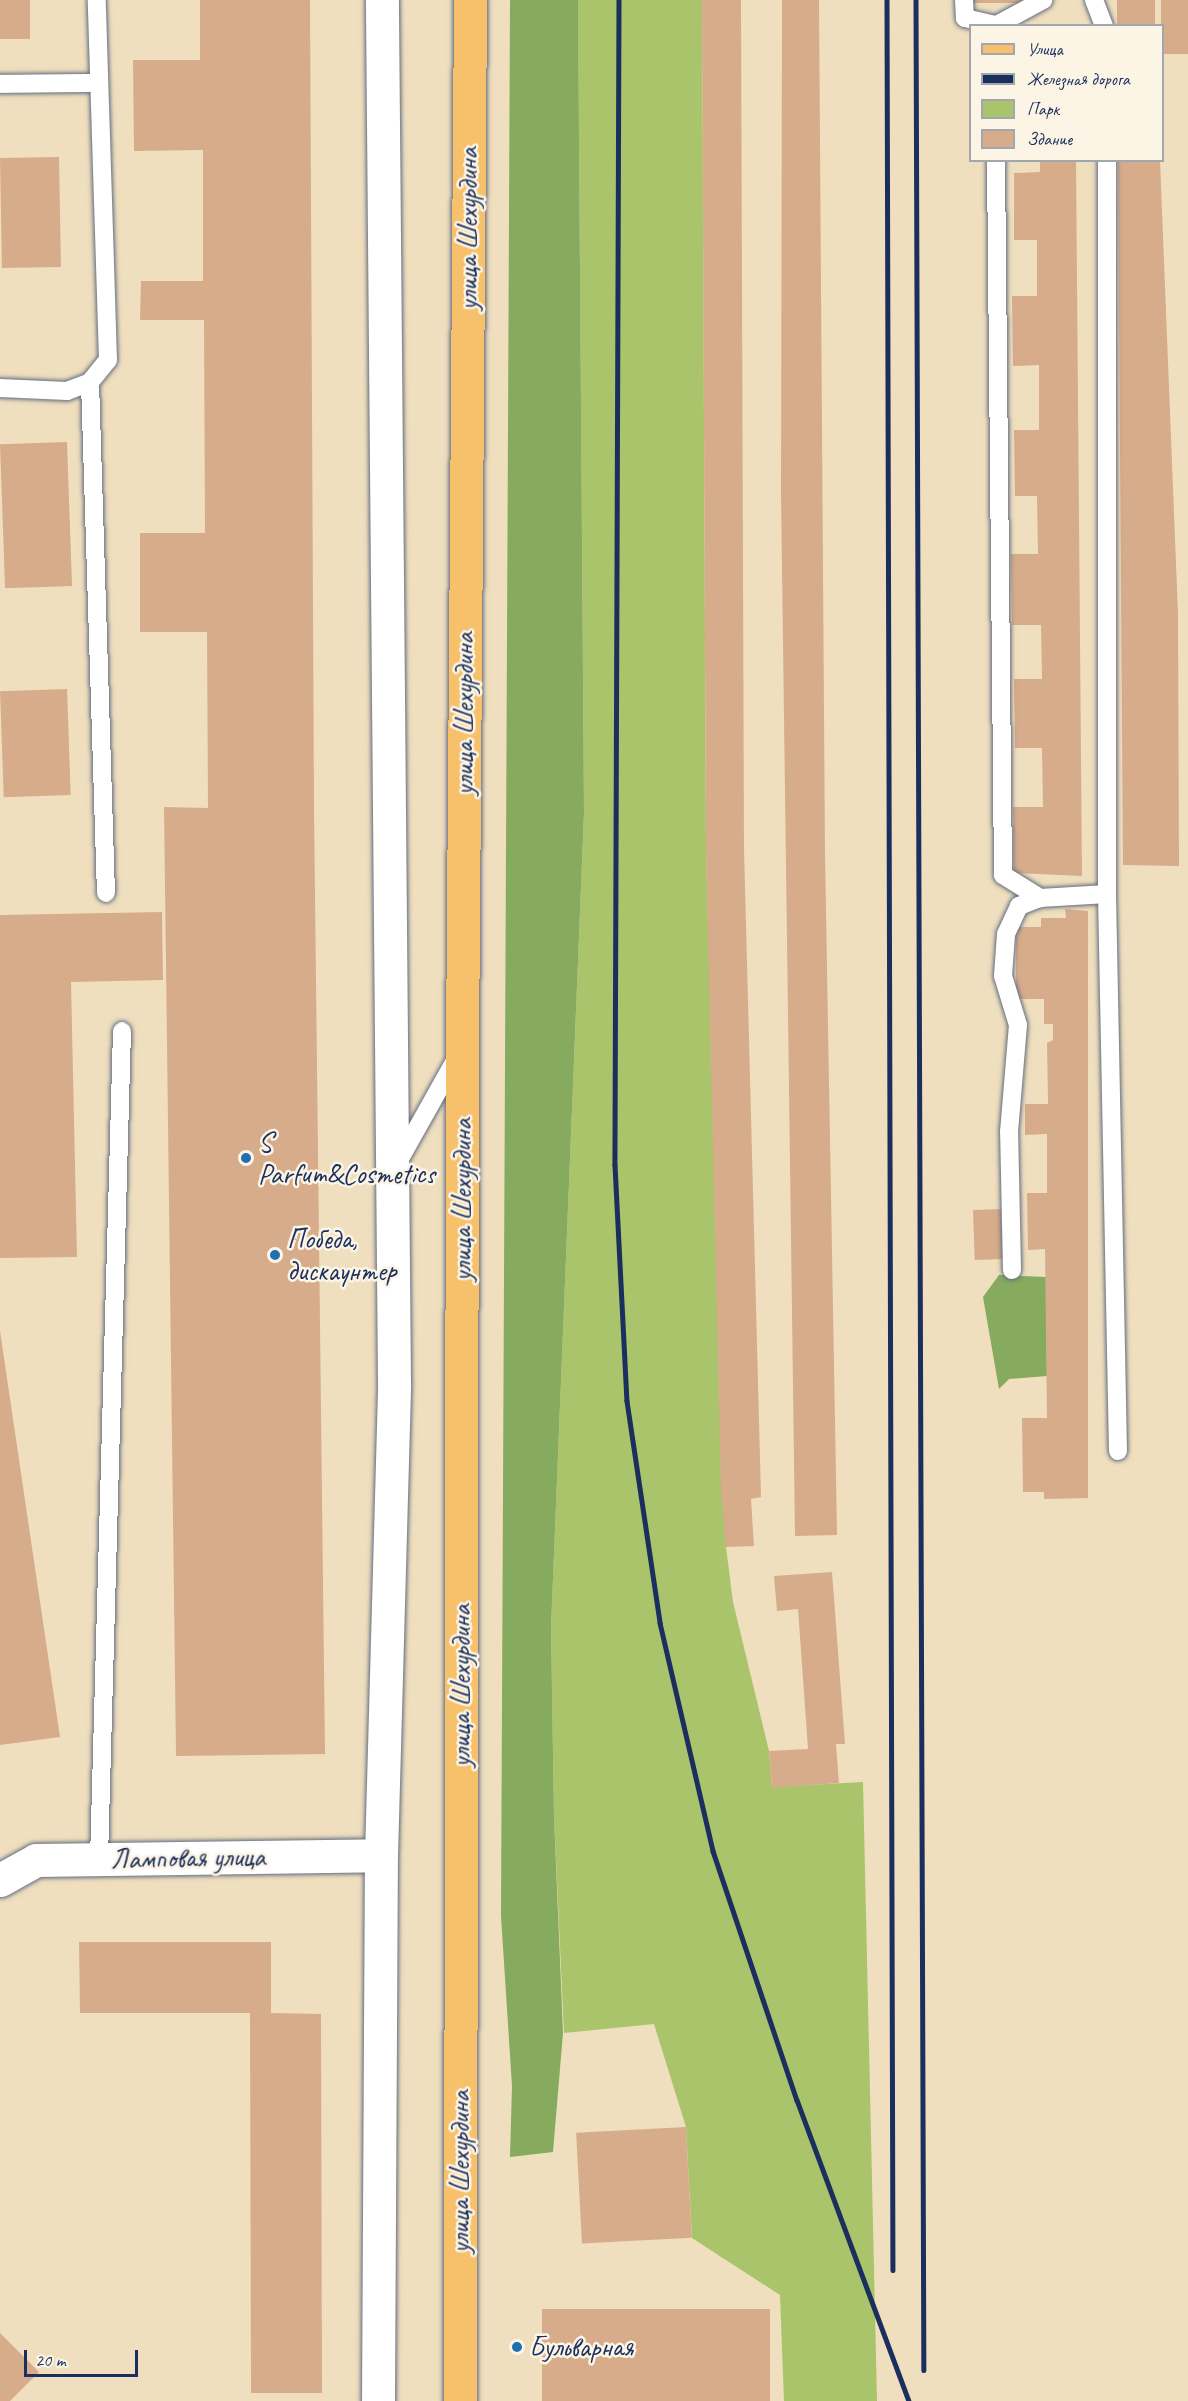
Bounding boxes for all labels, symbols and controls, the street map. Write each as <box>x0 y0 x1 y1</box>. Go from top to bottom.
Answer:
legend <box>969 24 1164 162</box>
text: Улица <box>1027 38 1063 60</box>
text: Железная дорога <box>1027 68 1130 90</box>
text: Парк <box>1027 98 1059 120</box>
text: Здание <box>1027 128 1072 150</box>
street label: улица Шехурдина <box>451 147 485 311</box>
street label: улица Шехурдина <box>447 632 481 796</box>
street label: улица Шехурдина <box>445 1118 479 1282</box>
place label: S Parfum&Cosmetics <box>258 1125 435 1191</box>
marker: S Parfum&Cosmetics <box>239 1151 253 1165</box>
place label: Победа, дискаунтер <box>287 1222 396 1288</box>
marker: Победа, дискаунтер <box>268 1248 282 1262</box>
street label: улица Шехурдина <box>444 1604 478 1768</box>
street label: Ламповая улица <box>110 1840 266 1876</box>
street label: улица Шехурдина <box>443 2090 477 2254</box>
place label: Бульварная <box>529 2330 633 2364</box>
scale bar <box>27 2338 141 2376</box>
marker: Бульварная <box>510 2340 524 2354</box>
text: 20 m <box>35 2349 66 2371</box>

